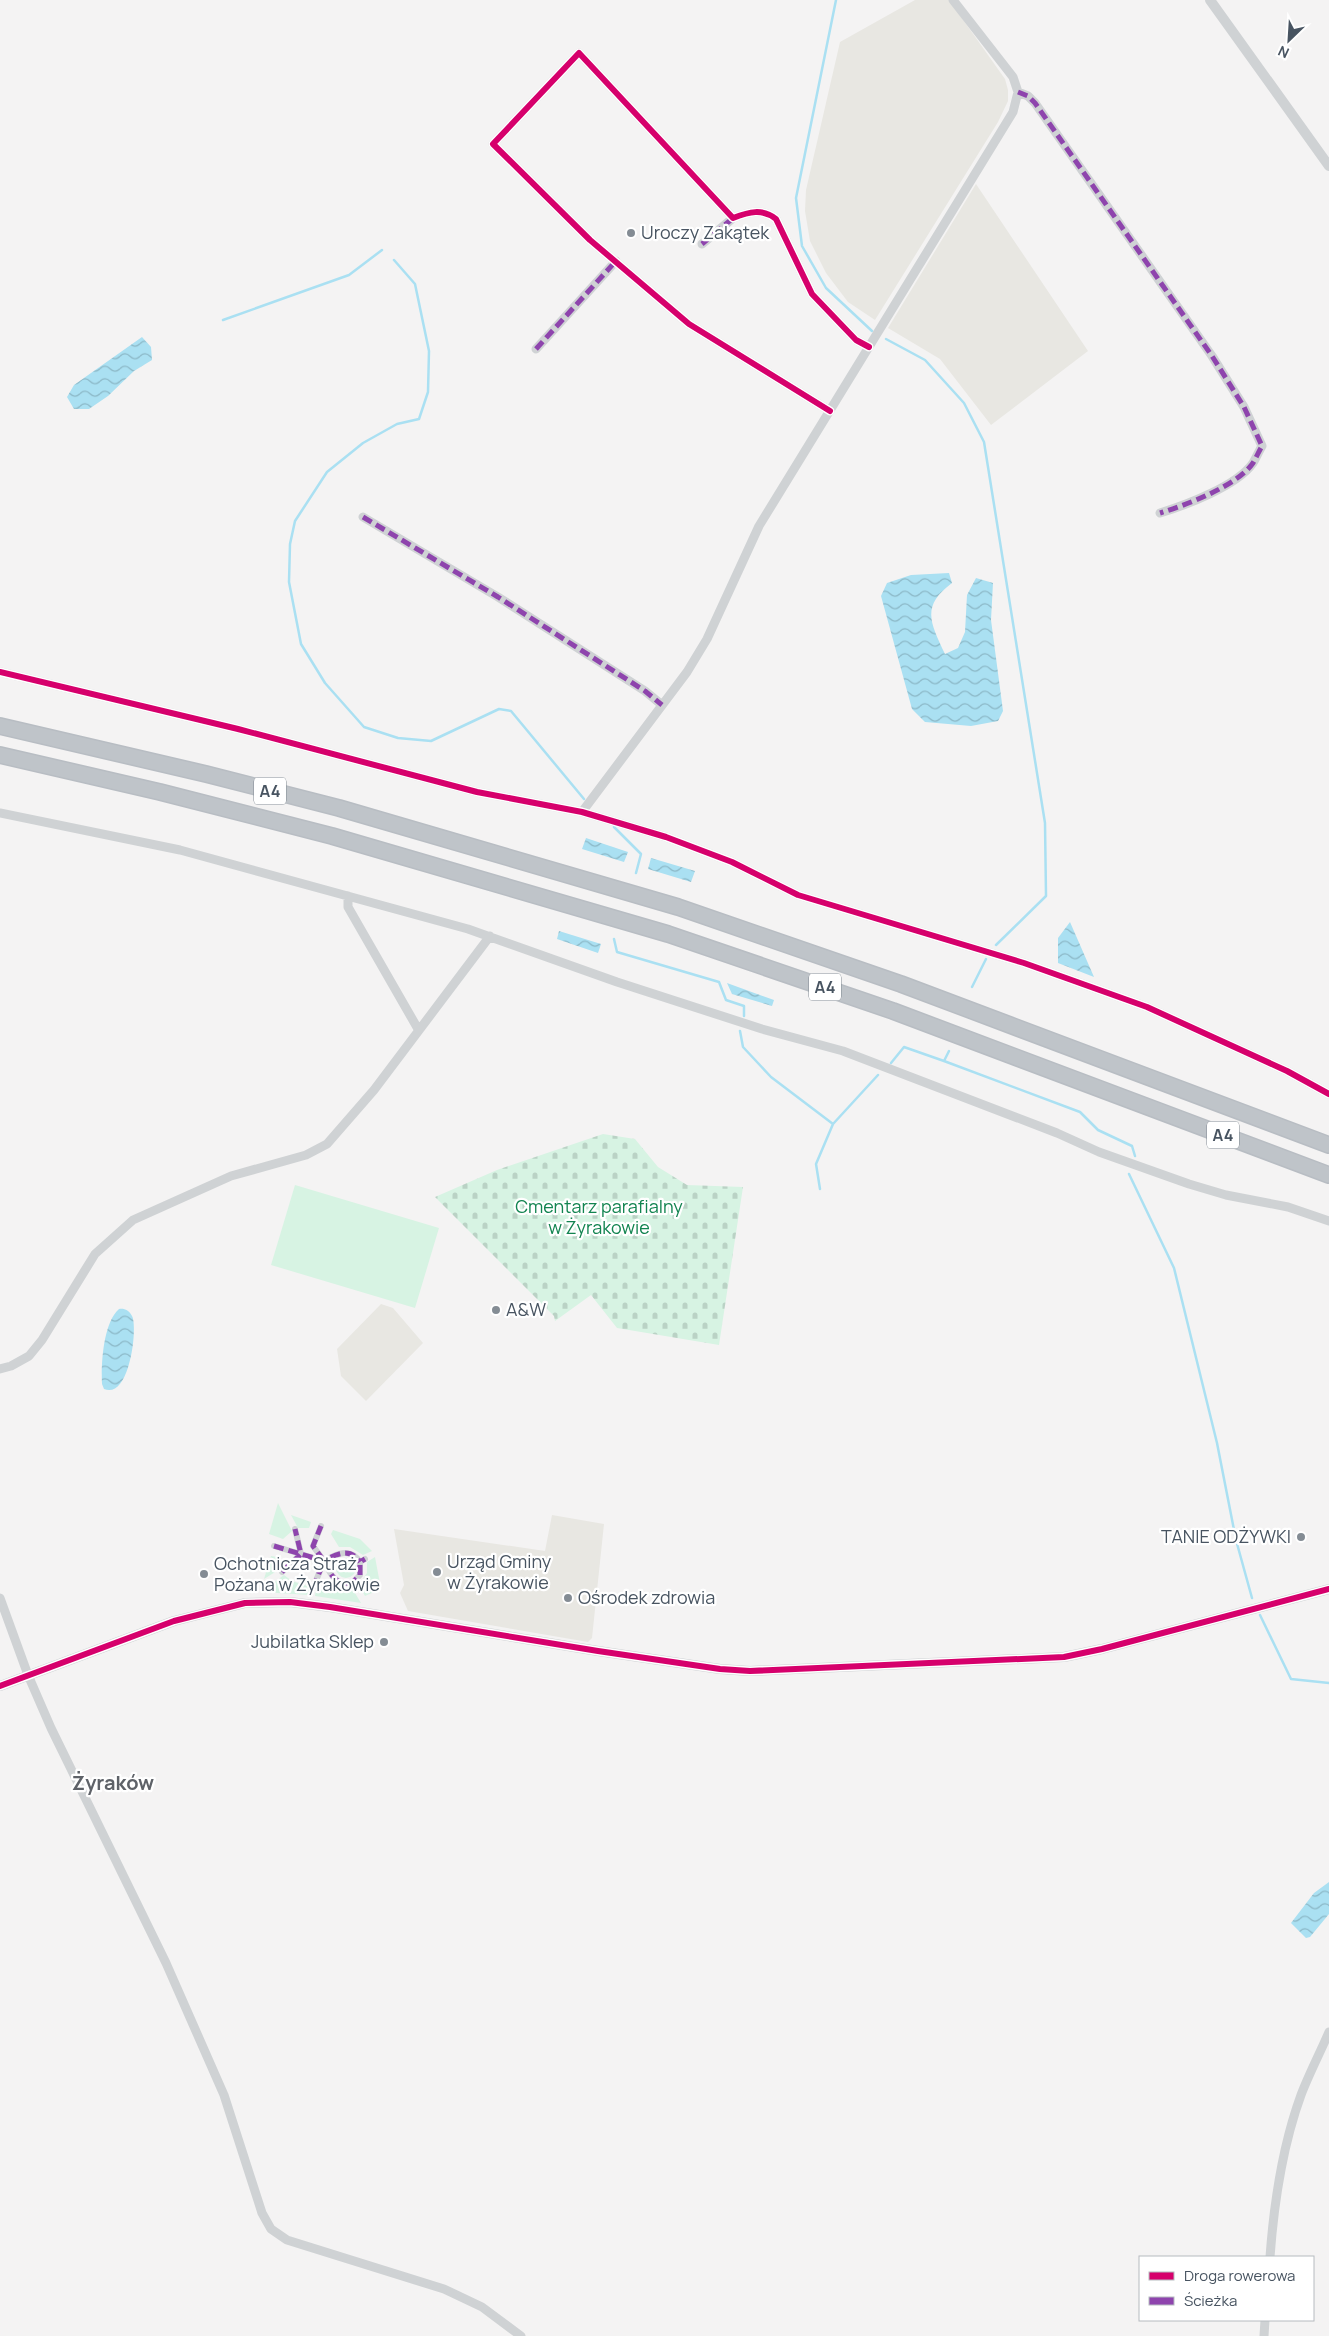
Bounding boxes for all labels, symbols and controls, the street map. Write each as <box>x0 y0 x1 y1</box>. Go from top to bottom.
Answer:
north arrow <box>1264 15 1314 65</box>
text: N <box>1275 41 1292 63</box>
place label: Uroczy Zakątek <box>641 220 770 244</box>
marker: Uroczy Zakątek <box>625 227 637 239</box>
road number: A4 <box>254 778 286 804</box>
road number: A4 <box>809 974 841 1000</box>
road number: A4 <box>1207 1122 1239 1148</box>
park label: Cmentarz parafialny w Żyrakowie <box>515 1194 683 1239</box>
place label: A&W <box>506 1297 546 1321</box>
marker: A&W <box>490 1304 502 1316</box>
place label: TANIE ODŻYWKI <box>1161 1524 1291 1548</box>
marker: TANIE ODŻYWKI <box>1295 1531 1307 1543</box>
place label: Urząd Gminy w Żyrakowie <box>447 1549 552 1594</box>
place label: Ochotnicza Straż Pożana w Żyrakowie <box>214 1551 380 1596</box>
marker: Urząd Gminy w Żyrakowie <box>431 1566 443 1578</box>
marker: Ochotnicza Straż Pożana w Żyrakowie <box>198 1568 210 1580</box>
place label: Ośrodek zdrowia <box>578 1585 715 1609</box>
marker: Ośrodek zdrowia <box>562 1592 574 1604</box>
place label: Jubilatka Sklep <box>251 1629 374 1653</box>
marker: Jubilatka Sklep <box>378 1636 390 1648</box>
district label: Żyraków <box>72 1769 154 1796</box>
legend <box>1139 2256 1314 2321</box>
text: Droga rowerowa <box>1184 2265 1295 2286</box>
text: Ścieżka <box>1184 2290 1237 2311</box>

